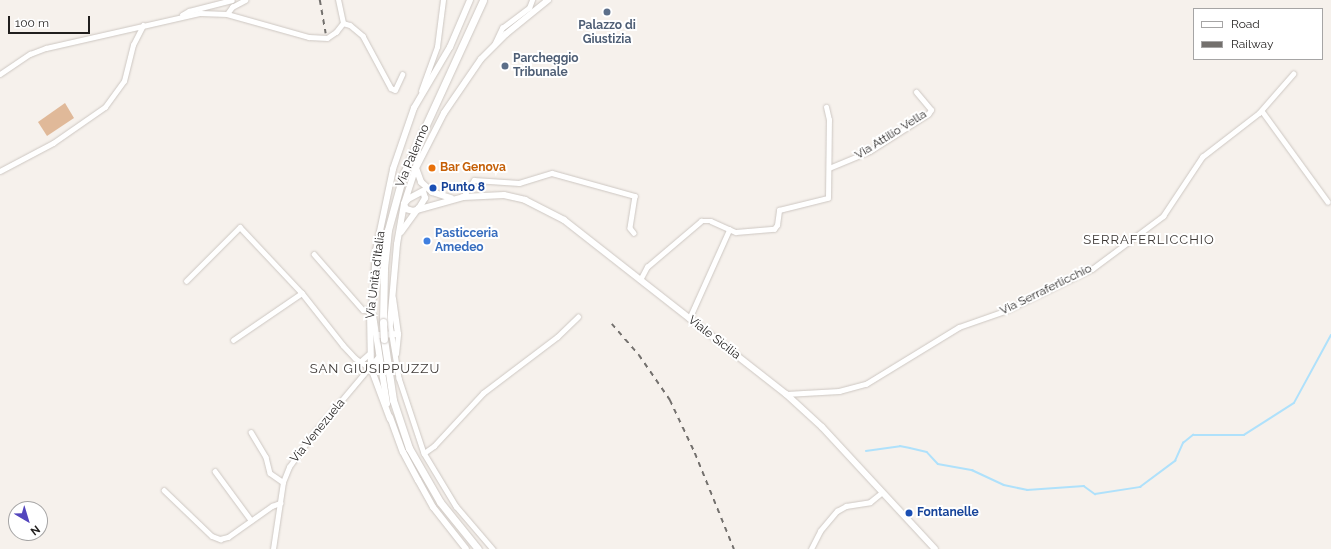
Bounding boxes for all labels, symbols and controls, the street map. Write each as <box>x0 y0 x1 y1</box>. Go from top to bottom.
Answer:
marker: Palazzo di Giustizia <box>602 7 612 17</box>
scale bar <box>10 8 92 34</box>
legend <box>1193 8 1323 60</box>
text: 100 m <box>15 16 49 30</box>
text: Road <box>1231 17 1260 31</box>
place label: Palazzo di Giustizia <box>578 19 636 47</box>
text: Railway <box>1231 37 1273 51</box>
place label: Parcheggio Tribunale <box>513 52 579 80</box>
marker: Parcheggio Tribunale <box>500 61 510 71</box>
street label: Via Attilio Vella <box>852 107 930 163</box>
street label: Via Palermo <box>393 122 433 190</box>
place label: Bar Genova <box>440 161 506 175</box>
marker: Bar Genova <box>427 163 437 173</box>
place label: Punto 8 <box>441 181 485 195</box>
marker: Punto 8 <box>428 183 438 193</box>
place label: Pasticceria Amedeo <box>435 227 498 255</box>
street label: Via Unità d'Italia <box>363 230 389 320</box>
district label: SERRAFERLICCHIO <box>1083 232 1215 248</box>
marker: Pasticceria Amedeo <box>422 236 432 246</box>
street label: Via Serraferlicchio <box>998 262 1094 318</box>
street label: Viale Sicilia <box>685 313 743 363</box>
district label: SAN GIUSIPPUZZU <box>310 361 440 377</box>
street label: Via Venezuela <box>288 396 348 466</box>
north arrow <box>8 501 48 541</box>
place label: Fontanelle <box>917 506 979 520</box>
marker: Fontanelle <box>904 508 914 518</box>
text: N <box>28 522 42 538</box>

